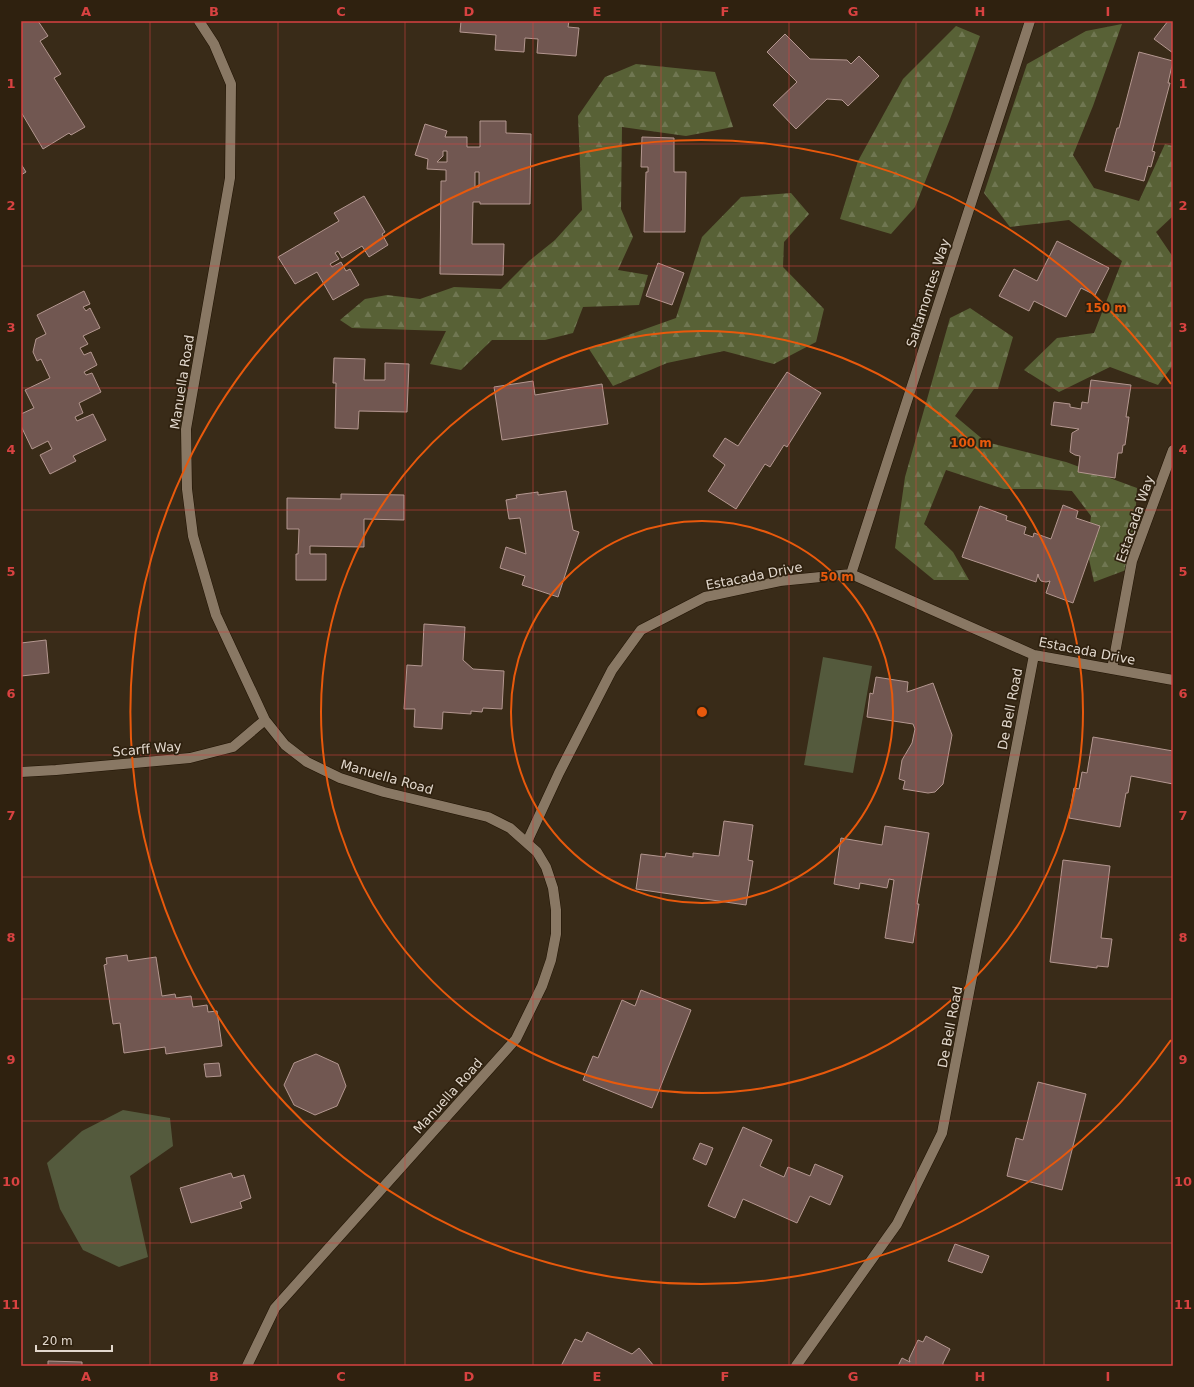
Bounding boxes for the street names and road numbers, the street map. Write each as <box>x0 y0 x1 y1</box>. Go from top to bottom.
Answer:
street label: Saltamontes Way <box>903 236 953 349</box>
street label: Manuella Road <box>167 334 197 430</box>
street label: Estacada Way <box>1113 473 1157 565</box>
street label: Estacada Drive <box>704 559 804 593</box>
street label: Estacada Drive <box>1037 634 1137 668</box>
street label: De Bell Road <box>995 667 1025 751</box>
street label: Scarff Way <box>112 738 183 759</box>
street label: Manuella Road <box>339 757 435 797</box>
street label: De Bell Road <box>935 985 965 1069</box>
street label: Manuella Road <box>410 1055 486 1137</box>

